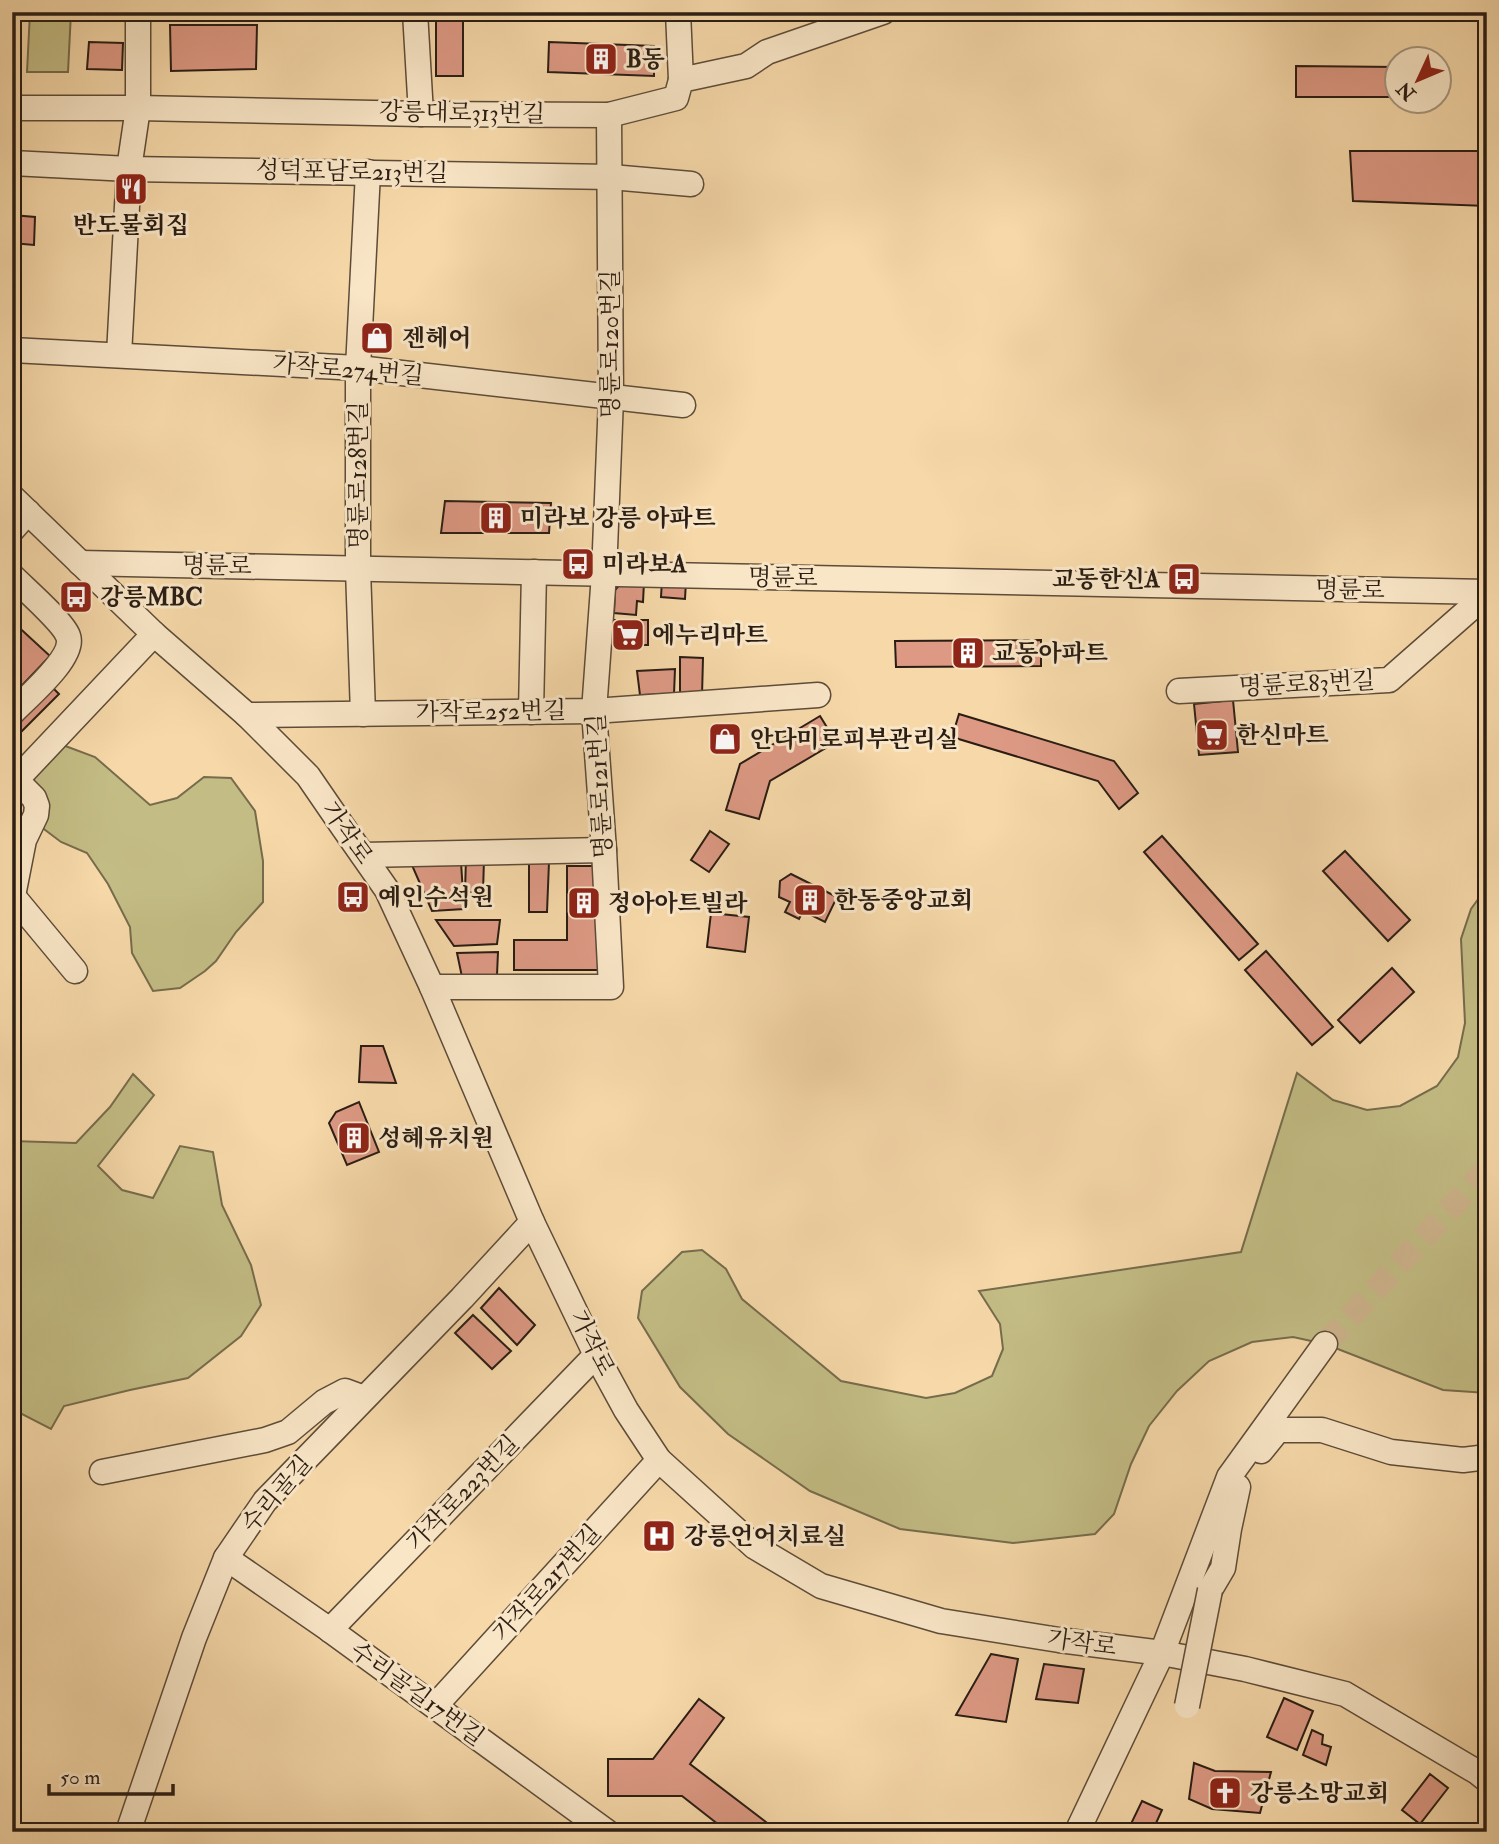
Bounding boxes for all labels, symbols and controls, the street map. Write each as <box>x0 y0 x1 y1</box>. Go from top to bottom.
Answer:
building icon: B동 <box>582 40 620 78</box>
place label: B동 <box>626 44 665 75</box>
north arrow <box>1384 46 1454 116</box>
text: N <box>1391 76 1422 106</box>
street label: 강릉대로313번길 <box>379 96 545 130</box>
street label: 성덕포남로213번길 <box>256 155 448 189</box>
restaurant icon: 반도물회집 <box>112 170 150 208</box>
place label: 반도물회집 <box>73 210 189 241</box>
street label: 명륜로120번길 <box>595 270 626 418</box>
shop icon: 젠헤어 <box>358 319 396 357</box>
place label: 젠헤어 <box>402 323 472 354</box>
street label: 가작로274번길 <box>271 348 425 392</box>
street label: 명륜로128번길 <box>343 401 374 549</box>
building icon: 미라보 강릉 아파트 <box>477 499 515 537</box>
place label: 미라보 강릉 아파트 <box>520 503 716 534</box>
bus stop icon: 미라보A <box>559 545 597 583</box>
place label: 미라보A <box>602 549 688 580</box>
street label: 명륜로 <box>182 550 252 582</box>
bus stop icon: 교동한신A <box>1165 560 1203 598</box>
street label: 명륜로 <box>748 562 818 594</box>
place label: 교동한신A <box>1052 564 1161 595</box>
street label: 명륜로 <box>1315 574 1385 606</box>
bus stop icon: 강릉MBC <box>57 578 95 616</box>
place label: 강릉MBC <box>100 582 203 613</box>
supermarket icon: 에누리마트 <box>609 616 647 654</box>
place label: 에누리마트 <box>652 620 768 651</box>
building icon: 교동아파트 <box>949 634 987 672</box>
place label: 교동아파트 <box>992 638 1108 669</box>
street label: 명륜로83번길 <box>1238 665 1376 703</box>
street label: 가작로252번길 <box>415 695 567 729</box>
street label: 명륜로121번길 <box>581 713 619 859</box>
supermarket icon: 한신마트 <box>1193 716 1231 754</box>
shop icon: 안다미로피부관리실 <box>706 720 744 758</box>
place label: 한신마트 <box>1236 720 1329 751</box>
place label: 안다미로피부관리실 <box>750 724 959 755</box>
street label: 가작로 <box>314 796 380 870</box>
bus stop icon: 예인수석원 <box>334 878 372 916</box>
building icon: 한동중앙교회 <box>791 881 829 919</box>
place label: 예인수석원 <box>378 882 494 913</box>
building icon: 정아아트빌라 <box>565 884 603 922</box>
place label: 한동중앙교회 <box>834 885 973 916</box>
place label: 정아아트빌라 <box>608 888 748 919</box>
building icon: 성혜유치원 <box>335 1119 373 1157</box>
place label: 성혜유치원 <box>378 1123 494 1154</box>
street label: 가작로 <box>562 1305 622 1381</box>
street label: 가작로223번길 <box>400 1428 526 1558</box>
street label: 수리골길 <box>235 1449 319 1539</box>
hospital icon: 강릉언어치료실 <box>640 1517 678 1555</box>
street label: 가작로217번길 <box>486 1518 608 1648</box>
place label: 강릉언어치료실 <box>684 1521 846 1552</box>
street label: 가작로 <box>1045 1623 1119 1663</box>
street label: 수리골길17번길 <box>344 1635 490 1753</box>
scale bar <box>49 1753 173 1797</box>
text: 50 m <box>60 1764 101 1791</box>
church icon: 강릉소망교회 <box>1206 1774 1244 1812</box>
place label: 강릉소망교회 <box>1250 1778 1389 1809</box>

